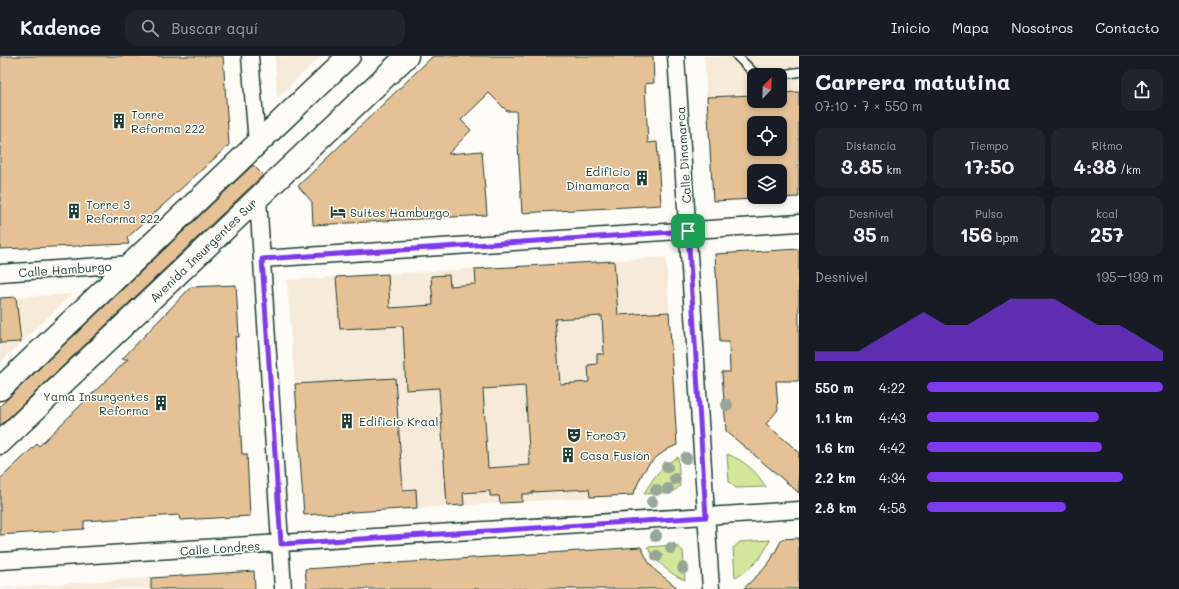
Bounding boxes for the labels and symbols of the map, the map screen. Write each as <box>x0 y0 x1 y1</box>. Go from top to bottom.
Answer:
north arrow <box>747 68 787 108</box>
place label: Torre Reforma 222 <box>131 106 205 136</box>
street label: Calle Dinamarca <box>672 106 694 204</box>
building icon: Torre Reforma 222 <box>110 112 128 130</box>
place label: Edificio Dinamarca <box>566 163 630 193</box>
building icon: Edificio Dinamarca <box>633 169 651 187</box>
street label: Avenida Insurgentes Sur <box>146 195 260 305</box>
place label: Torre 3 Reforma 222 <box>86 196 160 226</box>
building icon: Torre 3 Reforma 222 <box>65 202 83 220</box>
hotel icon: Suites Hamburgo <box>329 203 347 221</box>
place label: Suites Hamburgo <box>350 204 449 220</box>
pin <box>671 214 705 248</box>
street label: Calle Hamburgo <box>18 258 112 280</box>
place label: Yama Insurgentes Reforma <box>43 388 149 418</box>
building icon: Yama Insurgentes Reforma <box>152 394 170 412</box>
building icon: Edificio Kraal <box>338 412 356 430</box>
place label: Edificio Kraal <box>359 413 438 429</box>
theatre icon: Foro37 <box>565 426 583 444</box>
place label: Foro37 <box>586 427 627 443</box>
building icon: Casa Fusión <box>559 446 577 464</box>
place label: Casa Fusión <box>580 447 650 463</box>
street label: Calle Londres <box>179 537 261 559</box>

